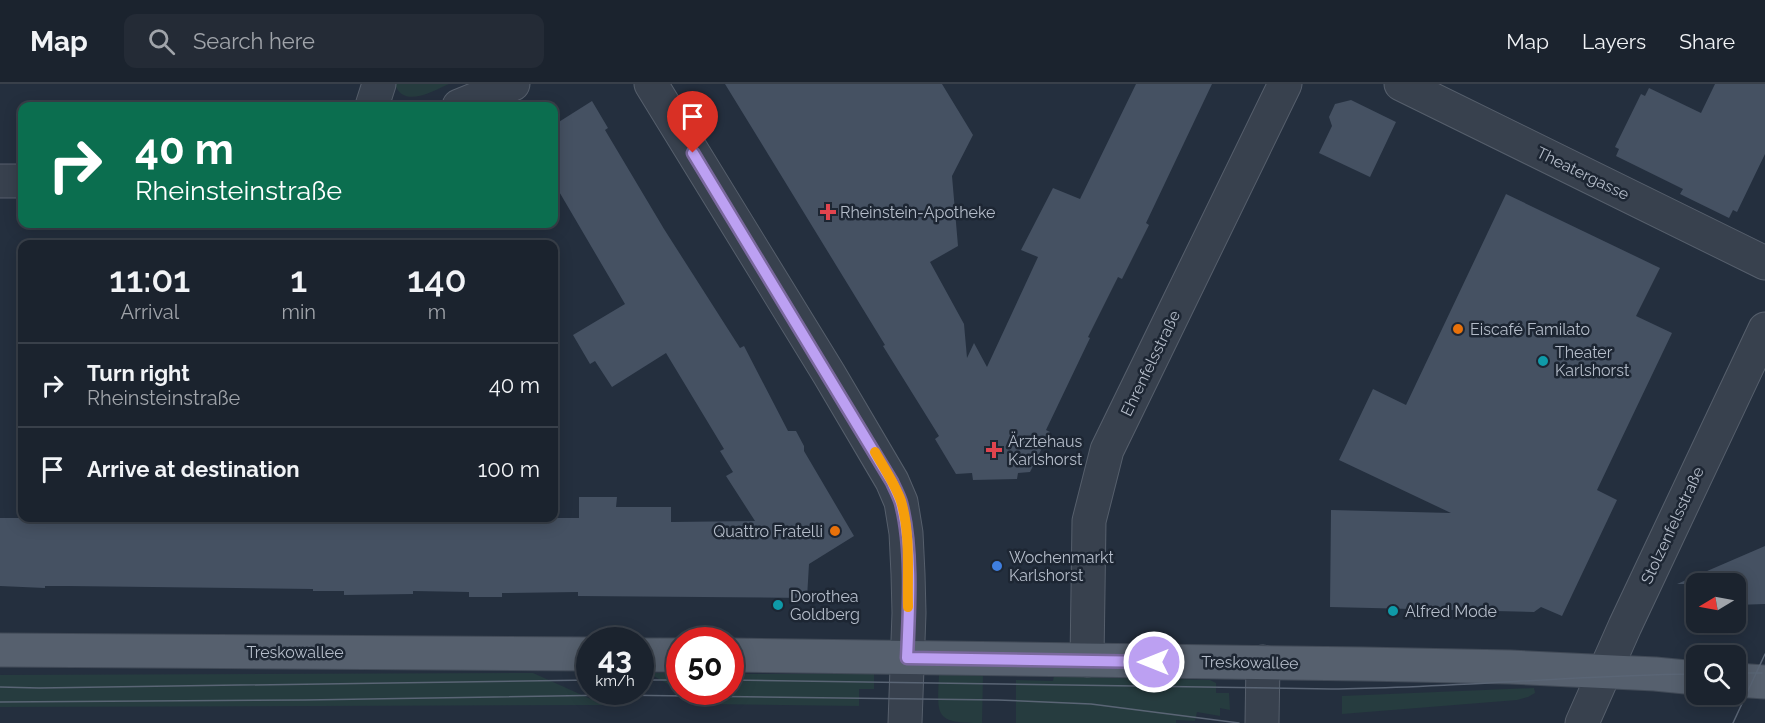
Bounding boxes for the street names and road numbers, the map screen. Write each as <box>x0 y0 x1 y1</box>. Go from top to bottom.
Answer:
street label: Theatergasse <box>1533 143 1632 204</box>
street label: Ehrenfelsstraße <box>1117 307 1184 419</box>
street label: Stolzenfelsstraße <box>1637 464 1708 587</box>
street label: Treskowallee <box>246 643 344 662</box>
street label: Treskowallee <box>1201 652 1299 673</box>

